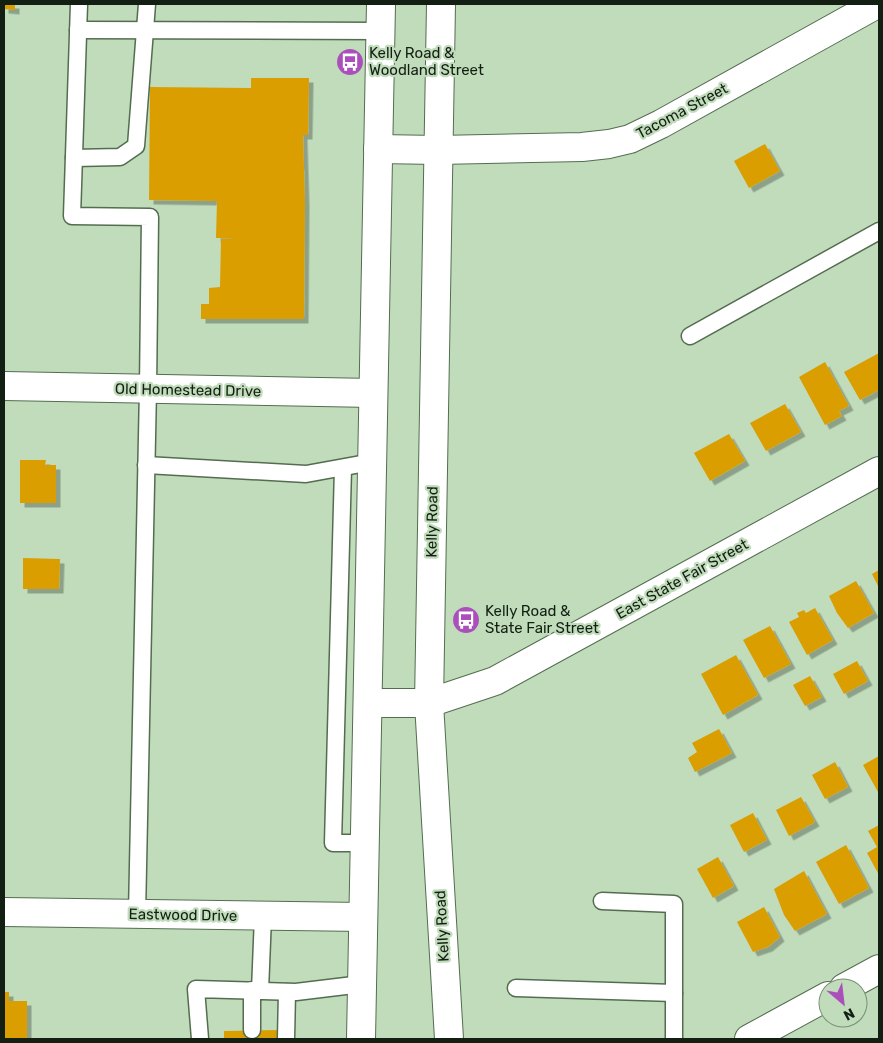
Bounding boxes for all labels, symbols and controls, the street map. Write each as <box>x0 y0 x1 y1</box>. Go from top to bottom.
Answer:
place label: Kelly Road & Woodland Street <box>369 44 484 79</box>
bus stop icon: Kelly Road & Woodland Street <box>335 47 365 77</box>
street label: Tacoma Street <box>633 79 731 143</box>
street label: Old Homestead Drive <box>115 380 261 400</box>
street label: Kelly Road <box>422 486 442 558</box>
street label: East State Fair Street <box>613 535 751 623</box>
place label: Kelly Road & State Fair Street <box>485 602 599 637</box>
bus stop icon: Kelly Road & State Fair Street <box>451 605 481 635</box>
street label: Kelly Road <box>431 890 453 962</box>
street label: Eastwood Drive <box>129 905 237 925</box>
north arrow <box>818 978 868 1028</box>
text: N <box>840 1004 857 1024</box>

